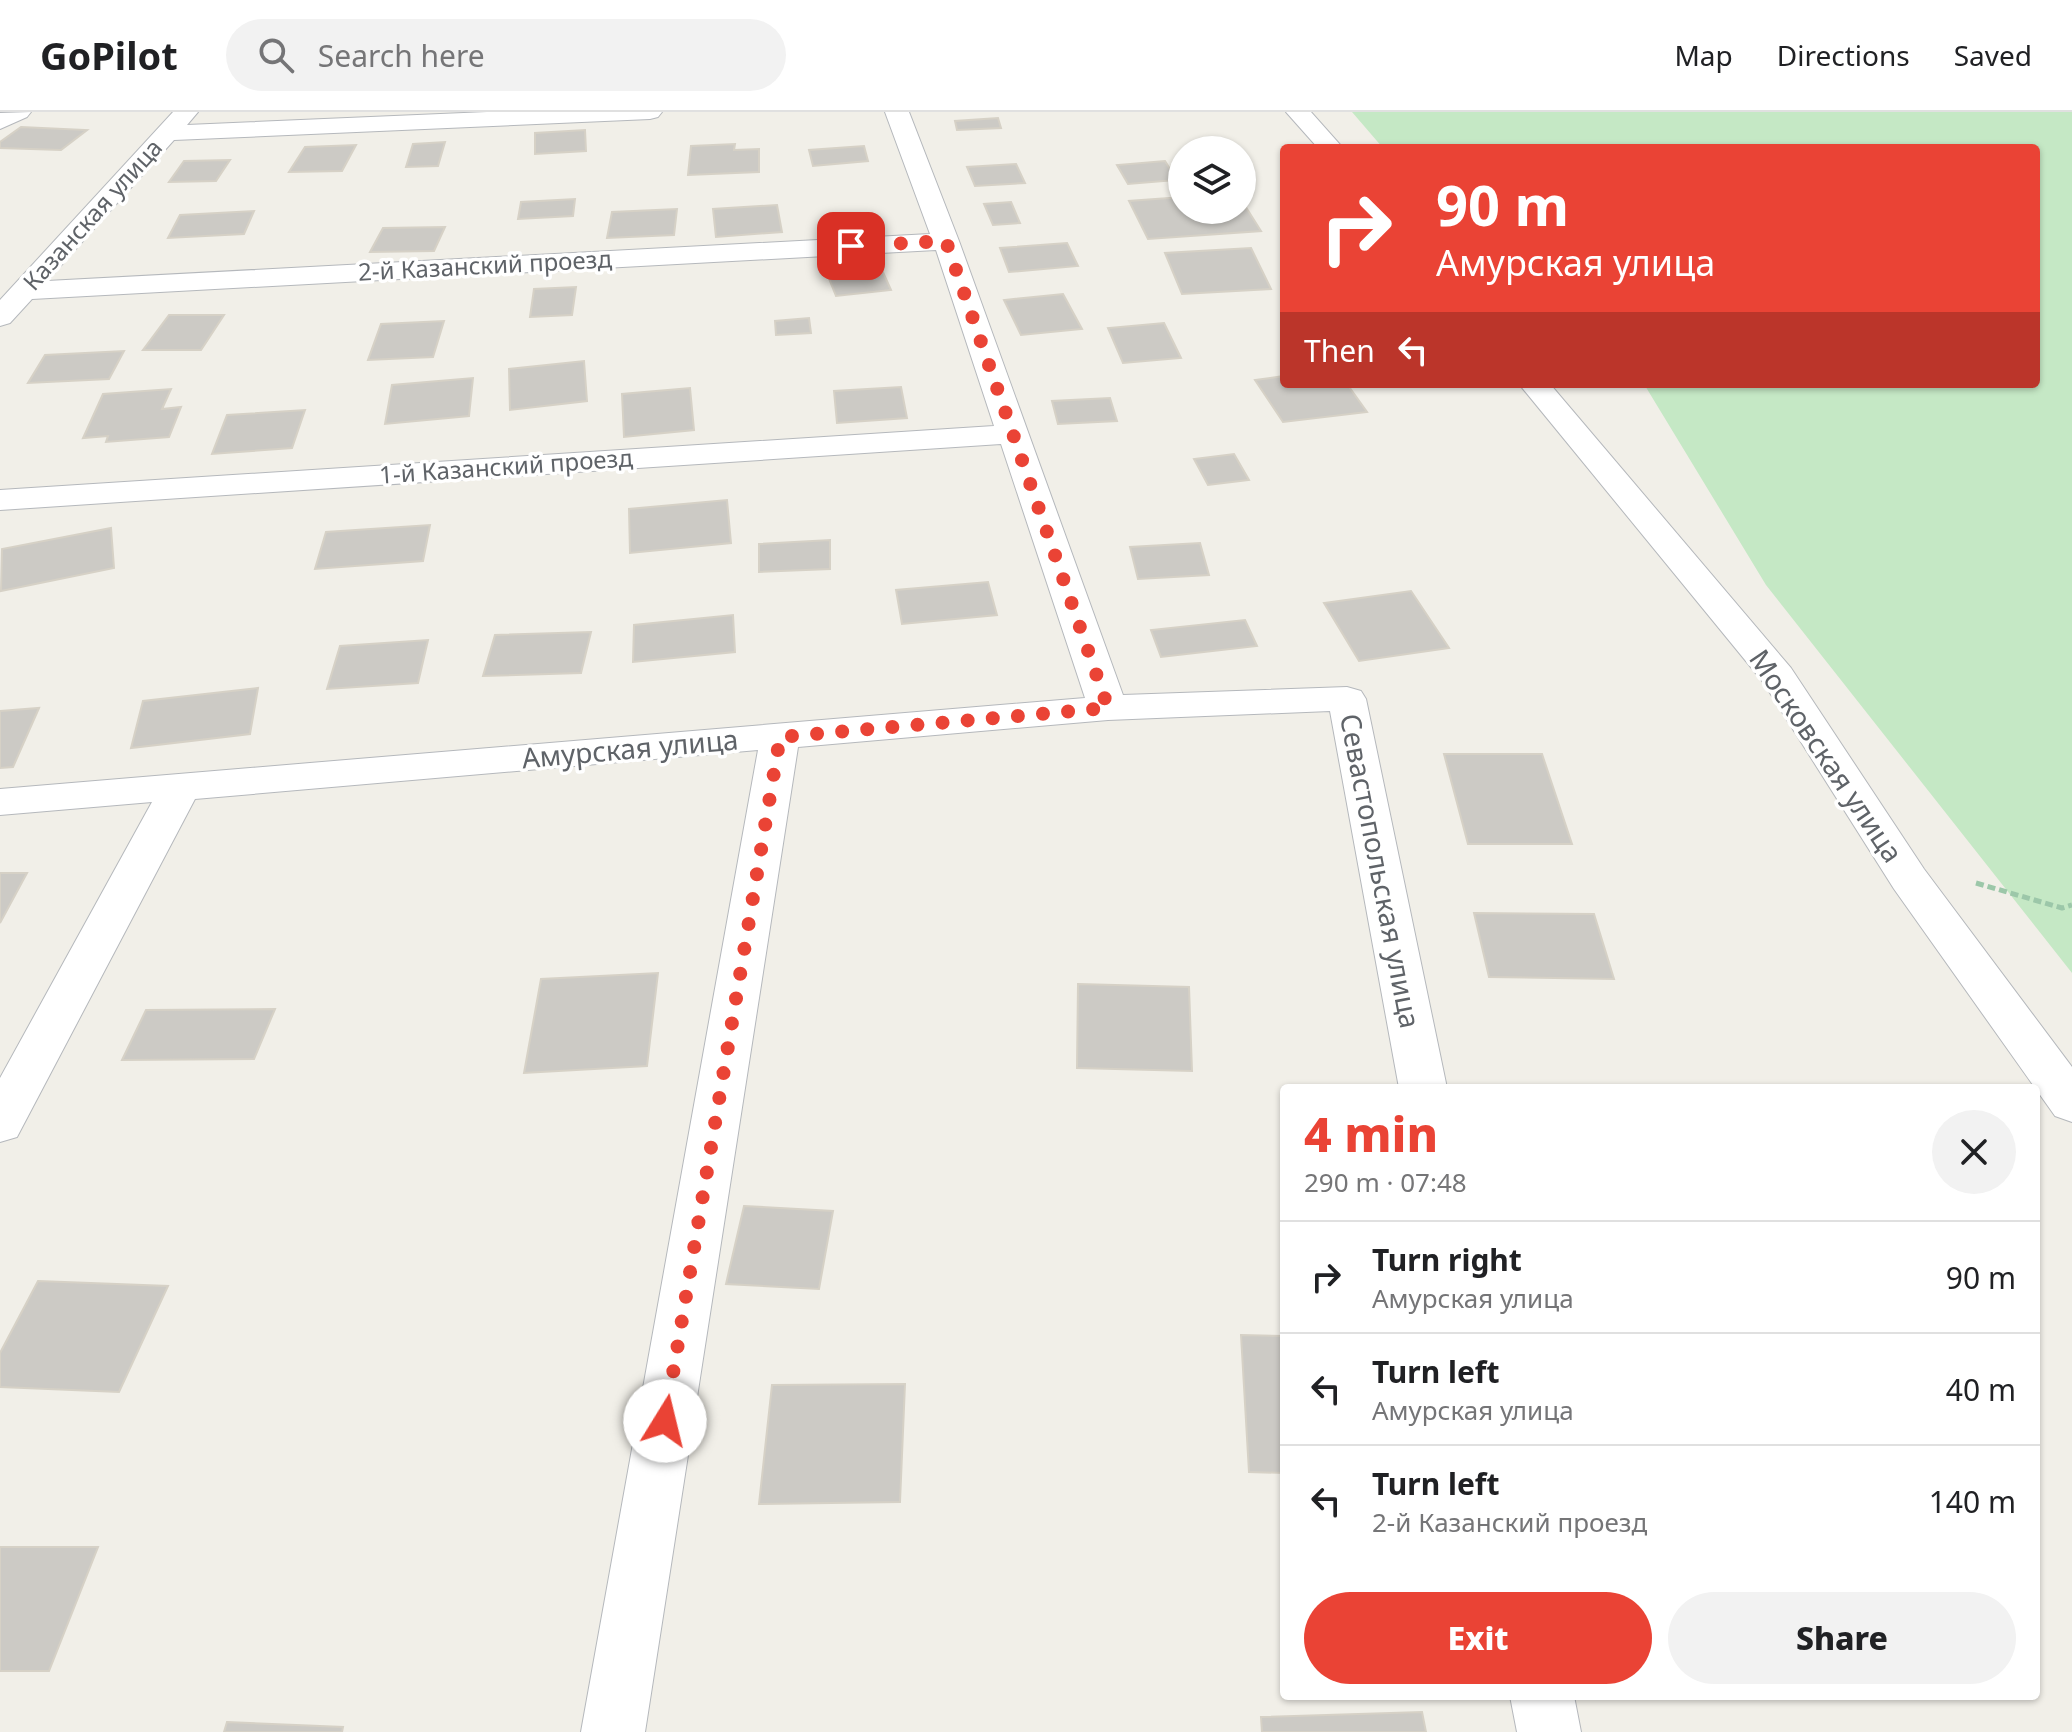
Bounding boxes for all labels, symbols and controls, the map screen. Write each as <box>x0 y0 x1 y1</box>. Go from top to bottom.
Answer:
search box <box>226 19 786 91</box>
text: GoPilot <box>40 29 178 81</box>
icon: search <box>254 33 298 77</box>
text: Search here <box>318 35 485 76</box>
text: Map <box>1674 36 1733 74</box>
text: Directions <box>1777 36 1910 74</box>
text: Saved <box>1954 36 2032 74</box>
street label: Казанская улица <box>15 131 169 297</box>
map controls <box>1168 136 1256 224</box>
button: layers <box>1168 136 1256 224</box>
text: 90 m <box>1436 166 1569 242</box>
icon: right <box>1304 176 1408 280</box>
pin <box>817 212 885 280</box>
icon: arrive <box>829 224 873 268</box>
text: Амурская улица <box>1436 238 1715 287</box>
street label: 2-й Казанский проезд <box>357 241 613 288</box>
icon: left <box>1391 328 1435 372</box>
text: Then <box>1304 330 1375 371</box>
street label: 1-й Казанский проезд <box>378 440 634 491</box>
street label: Московская улица <box>1741 642 1912 869</box>
street label: Севастопольская улица <box>1332 710 1430 1031</box>
street label: Амурская улица <box>520 720 740 776</box>
text: 4 min <box>1304 1101 1438 1166</box>
button: close <box>1932 1110 2016 1194</box>
text: 290 m · 07:48 <box>1304 1164 1467 1200</box>
text: Turn right <box>1372 1239 1522 1280</box>
icon: right <box>1304 1255 1348 1299</box>
text: 90 m <box>1946 1257 2016 1298</box>
text: Амурская улица <box>1372 1280 1574 1316</box>
text: Turn left <box>1372 1351 1500 1392</box>
icon: left <box>1304 1367 1348 1411</box>
text: 40 m <box>1946 1369 2016 1410</box>
position arrow <box>623 1379 707 1463</box>
text: Амурская улица <box>1372 1392 1574 1428</box>
text: Turn left <box>1372 1463 1500 1504</box>
icon: left <box>1304 1479 1348 1523</box>
text: 140 m <box>1929 1481 2016 1522</box>
text: 2-й Казанский проезд <box>1372 1504 1647 1540</box>
button: Exit <box>1304 1592 1652 1684</box>
button: Share <box>1668 1592 2016 1684</box>

